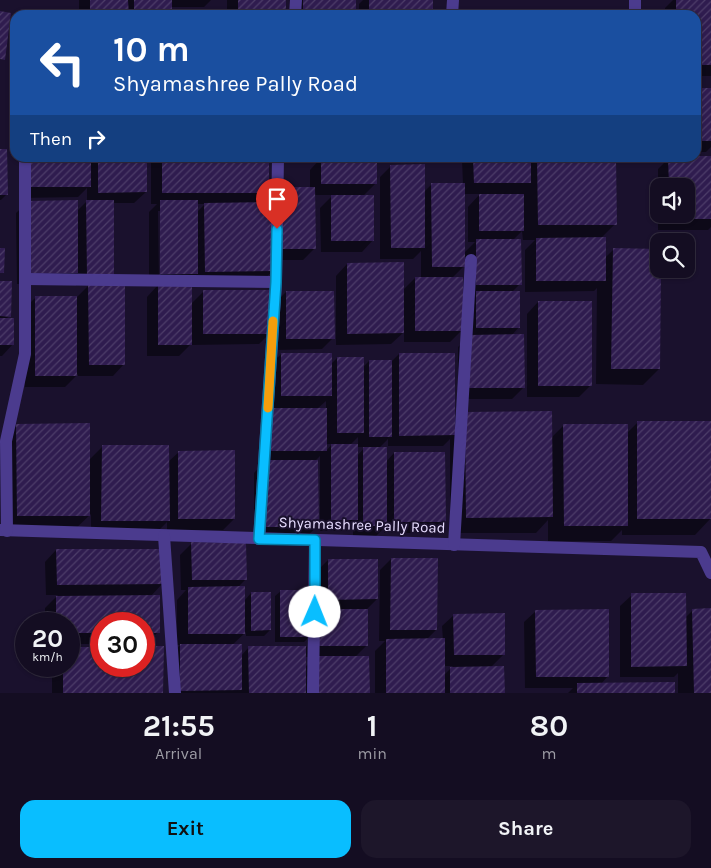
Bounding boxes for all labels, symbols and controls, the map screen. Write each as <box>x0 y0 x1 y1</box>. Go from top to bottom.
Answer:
text: 10 m <box>113 29 190 70</box>
icon: left <box>30 30 95 95</box>
text: Shyamashree Pally Road <box>113 71 358 97</box>
icon: right <box>82 125 110 153</box>
text: Then <box>30 128 72 150</box>
pin <box>256 178 298 229</box>
map controls <box>650 178 695 278</box>
button: sound <box>650 178 695 223</box>
icon: arrive <box>263 185 291 213</box>
button: search <box>650 233 695 278</box>
street label: Shyamashree Pally Road <box>278 513 446 537</box>
position arrow <box>288 585 340 637</box>
speed limit sign: 30 <box>90 612 155 677</box>
text: 20 <box>32 624 63 653</box>
text: km/h <box>32 650 63 664</box>
text: 21:55 <box>143 708 215 744</box>
text: 1 <box>367 708 378 744</box>
text: 80 <box>530 708 568 744</box>
text: Arrival <box>155 744 202 763</box>
text: min <box>358 744 387 763</box>
text: m <box>541 744 556 763</box>
button: Exit <box>20 800 351 858</box>
button: Share <box>361 800 691 858</box>

